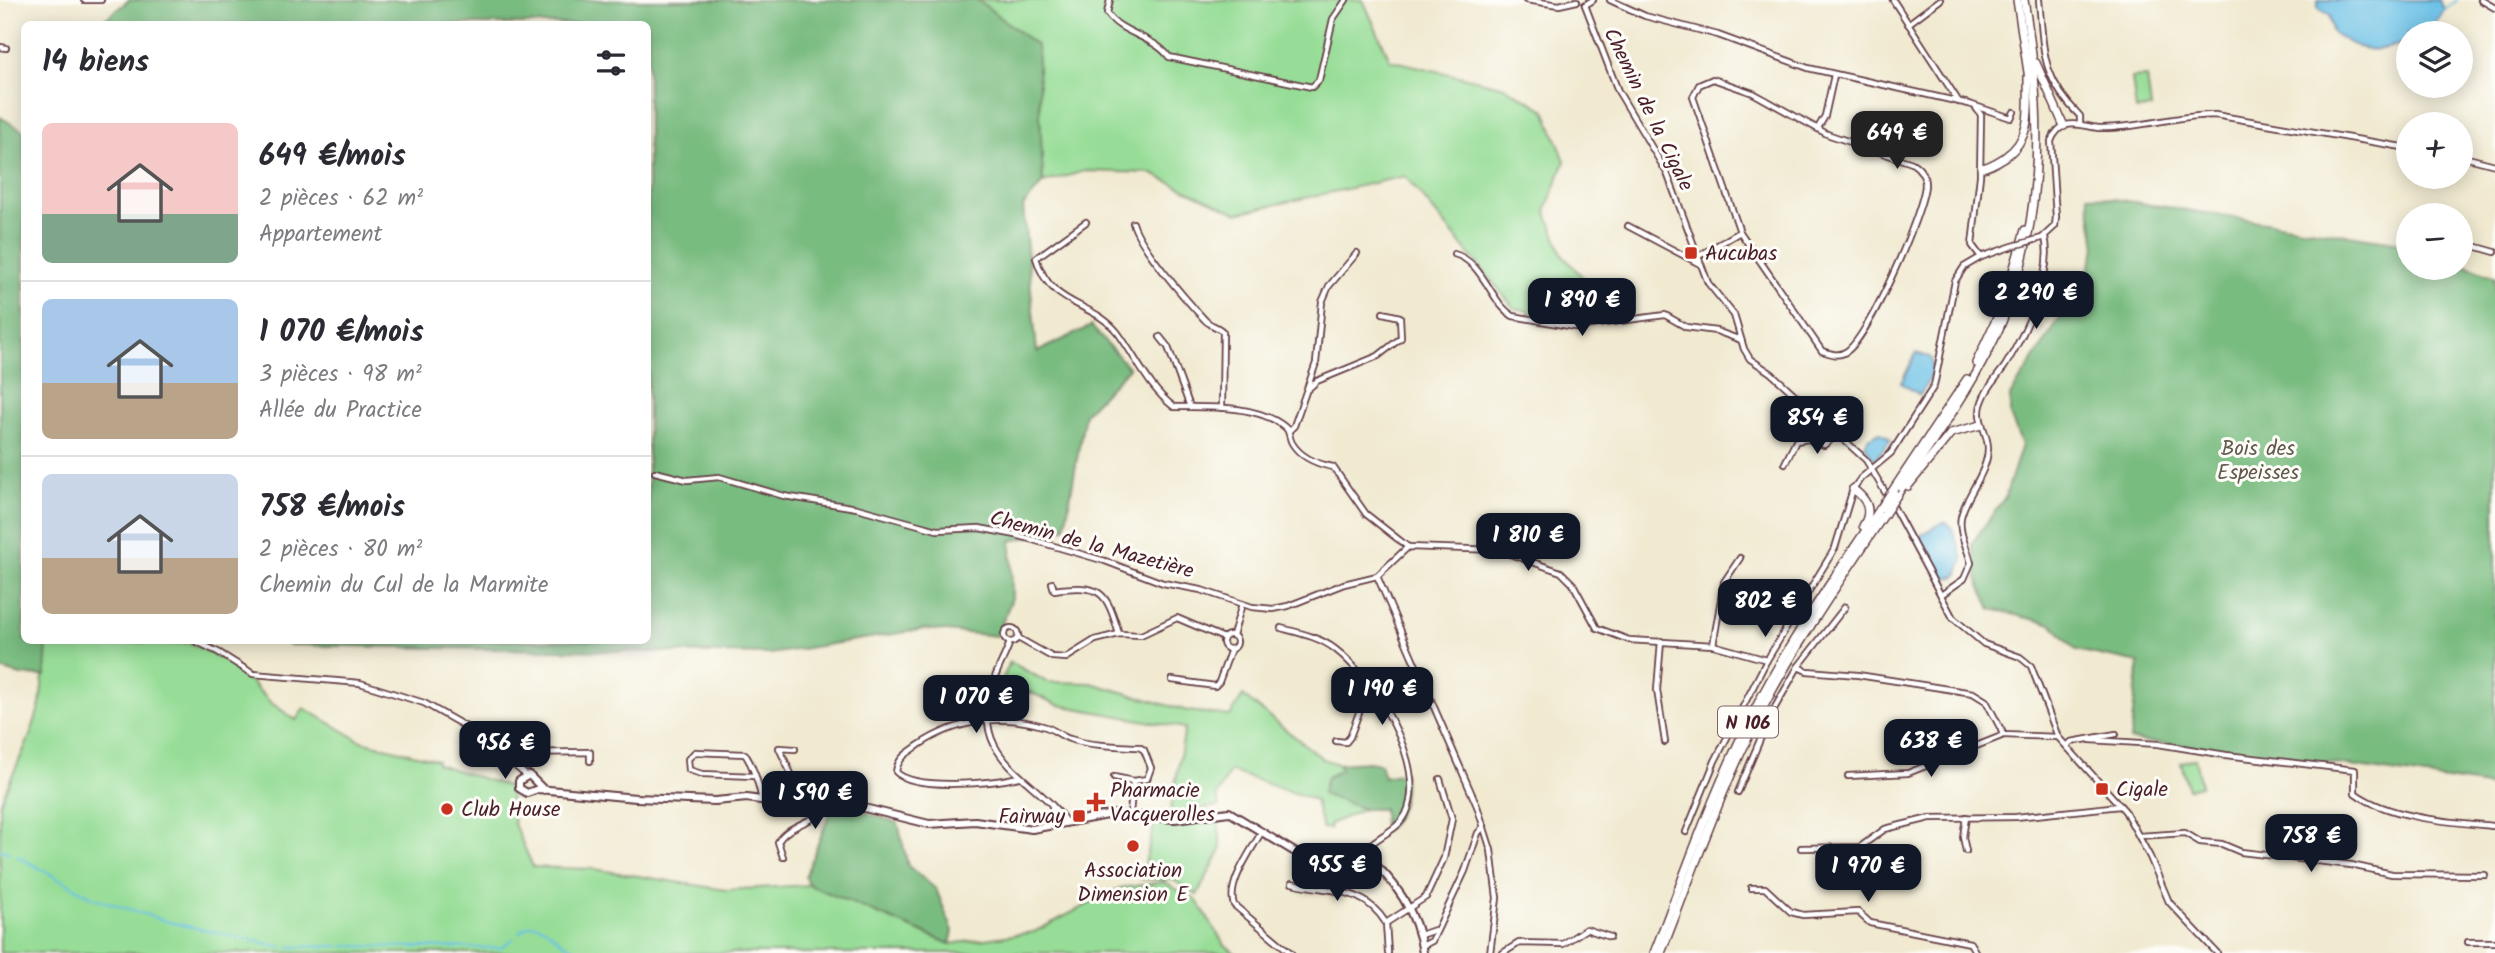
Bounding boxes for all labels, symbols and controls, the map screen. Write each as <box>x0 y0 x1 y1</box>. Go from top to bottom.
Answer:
map controls <box>2396 21 2473 280</box>
button: layers <box>2396 21 2473 98</box>
street label: Chemin de la Cigale <box>1594 22 1702 198</box>
text: 14 biens <box>42 39 149 87</box>
icon: filters <box>592 44 630 82</box>
pin: 649 € <box>1848 111 1946 171</box>
button: + <box>2396 112 2473 189</box>
text: 649 € <box>1867 116 1927 152</box>
text: 649 €/mois <box>259 133 406 181</box>
icon: home <box>98 151 182 235</box>
text: 2 pièces · 62 m² <box>259 181 423 217</box>
button: − <box>2396 203 2473 280</box>
text: Appartement <box>259 217 382 253</box>
place label: Aucubas <box>1705 238 1777 271</box>
marker: Aucubas <box>1683 245 1699 261</box>
pin: 2 290 € <box>1971 272 2101 331</box>
text: 2 290 € <box>1995 276 2077 312</box>
pin: 1 890 € <box>1517 278 1647 338</box>
text: 1 890 € <box>1544 283 1620 319</box>
text: 1 070 €/mois <box>259 309 424 357</box>
icon: home <box>98 327 182 411</box>
text: 3 pièces · 98 m² <box>259 357 422 393</box>
text: Allée du Practice <box>259 393 422 429</box>
pin: 854 € <box>1768 396 1866 456</box>
text: 854 € <box>1786 401 1848 437</box>
park label: Bois des Espeisses <box>2217 433 2299 490</box>
text: 758 €/mois <box>259 484 405 532</box>
icon: home <box>98 502 182 586</box>
street label: Chemin de la Mazetière <box>986 502 1198 589</box>
pin: 1 810 € <box>1463 514 1593 573</box>
text: 1 810 € <box>1492 518 1564 554</box>
text: 2 pièces · 80 m² <box>259 532 422 568</box>
text: Chemin du Cul de la Marmite <box>259 568 548 604</box>
pin: 802 € <box>1716 580 1814 639</box>
text: 802 € <box>1734 584 1796 620</box>
pin: 1 190 € <box>1317 668 1447 727</box>
text: 1 190 € <box>1347 672 1417 708</box>
pin: 1 070 € <box>911 676 1041 735</box>
text: 1 070 € <box>939 680 1013 716</box>
road number: N 106 <box>1718 706 1778 737</box>
pin: 638 € <box>1882 720 1980 779</box>
pin: 956 € <box>456 722 554 781</box>
text: 638 € <box>1900 724 1962 760</box>
text: 956 € <box>475 726 535 762</box>
pin: 1 590 € <box>750 772 880 831</box>
place label: Cigale <box>2116 774 2169 807</box>
place label: Pharmacie Vacquerolles <box>1110 775 1215 832</box>
text: 1 590 € <box>778 776 852 812</box>
marker: Cigale <box>2094 781 2110 797</box>
place label: Club House <box>461 794 561 827</box>
marker: Pharmacie Vacquerolles <box>1088 794 1104 810</box>
marker: Club House <box>439 801 455 817</box>
place label: Fairway <box>998 801 1065 834</box>
marker: Fairway <box>1071 808 1087 824</box>
pin: 758 € <box>2262 814 2360 874</box>
text: 758 € <box>2281 819 2341 855</box>
marker: Association Dimension E <box>1125 838 1141 854</box>
pin: 955 € <box>1288 844 1386 903</box>
pin: 1 970 € <box>1803 844 1933 904</box>
text: 955 € <box>1308 848 1366 884</box>
text: 1 970 € <box>1831 849 1905 885</box>
place label: Association Dimension E <box>1077 855 1189 912</box>

